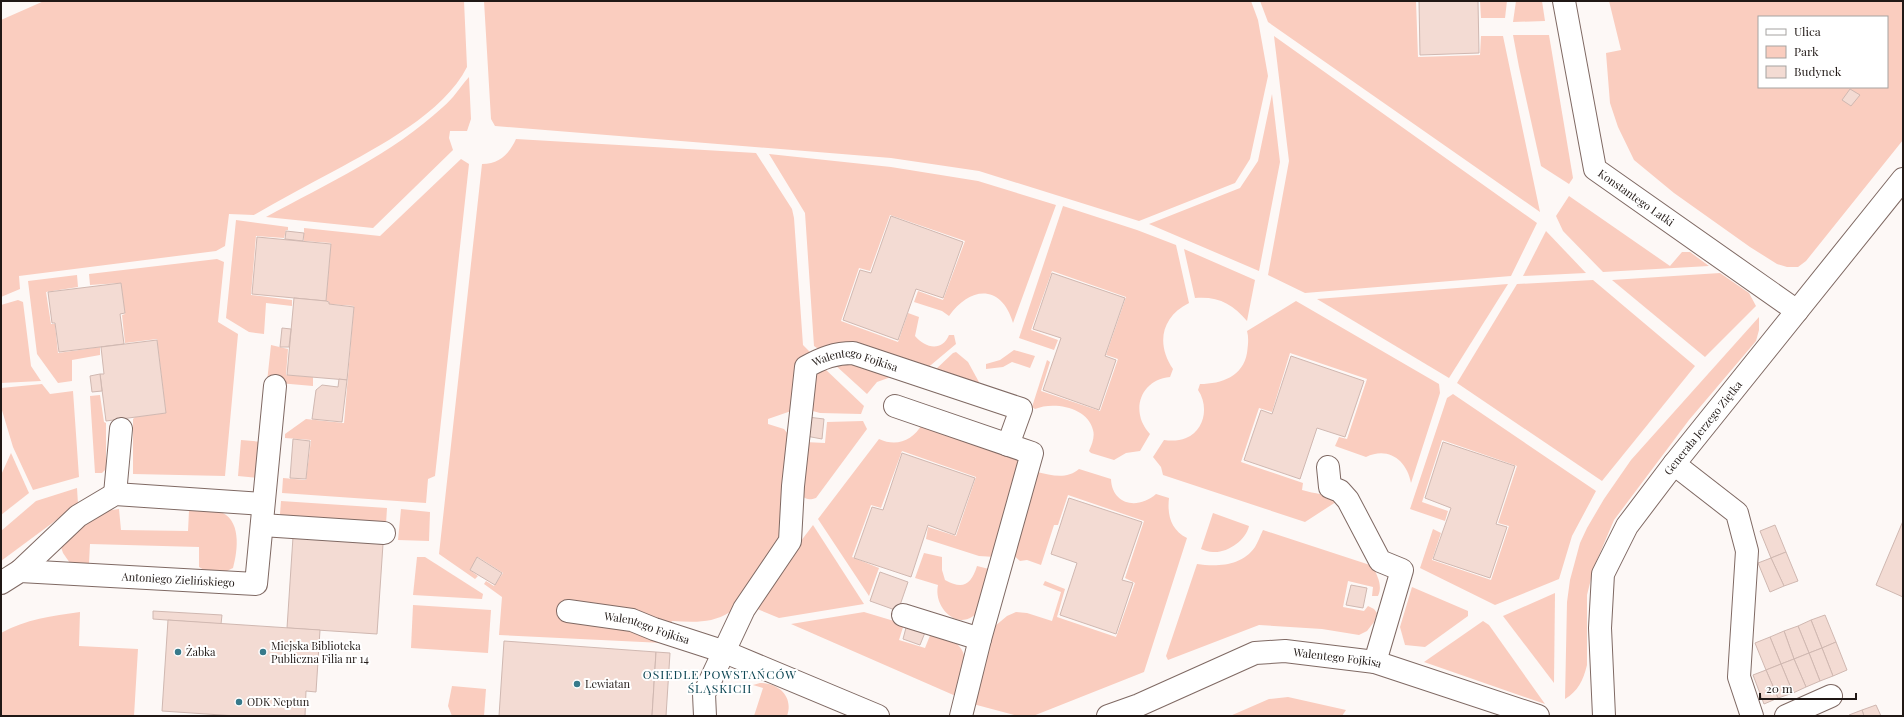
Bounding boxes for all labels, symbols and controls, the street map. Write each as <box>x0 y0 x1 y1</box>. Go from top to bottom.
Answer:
legend <box>1758 16 1888 88</box>
text: Ulica <box>1794 23 1821 39</box>
text: Park <box>1794 43 1819 59</box>
text: Budynek <box>1794 63 1842 79</box>
street label: Konstantego Latki <box>1595 165 1677 229</box>
street label: Walentego Fojkisa <box>809 345 900 375</box>
street label: Generała Jerzego Ziętka <box>1660 377 1745 478</box>
street label: Antoniego Zielińskiego <box>120 569 235 590</box>
street label: Walentego Fojkisa <box>602 608 692 647</box>
place label: Miejska Biblioteka Publiczna Filia nr 14 <box>271 638 369 666</box>
place label: Żabka <box>186 644 216 659</box>
street label: Walentego Fojkisa <box>1292 644 1384 671</box>
marker: Żabka <box>173 647 183 657</box>
marker: Miejska Biblioteka Publiczna Filia nr 14 <box>258 647 268 657</box>
district label: OSIEDLE POWSTAŃCÓW ŚLĄSKICH <box>643 666 797 696</box>
scale bar <box>1760 675 1856 701</box>
place label: Lewiatan <box>585 676 631 691</box>
marker: Lewiatan <box>572 679 582 689</box>
text: 20 m <box>1766 680 1793 696</box>
place label: ODK Neptun <box>247 694 310 709</box>
marker: ODK Neptun <box>234 697 244 707</box>

